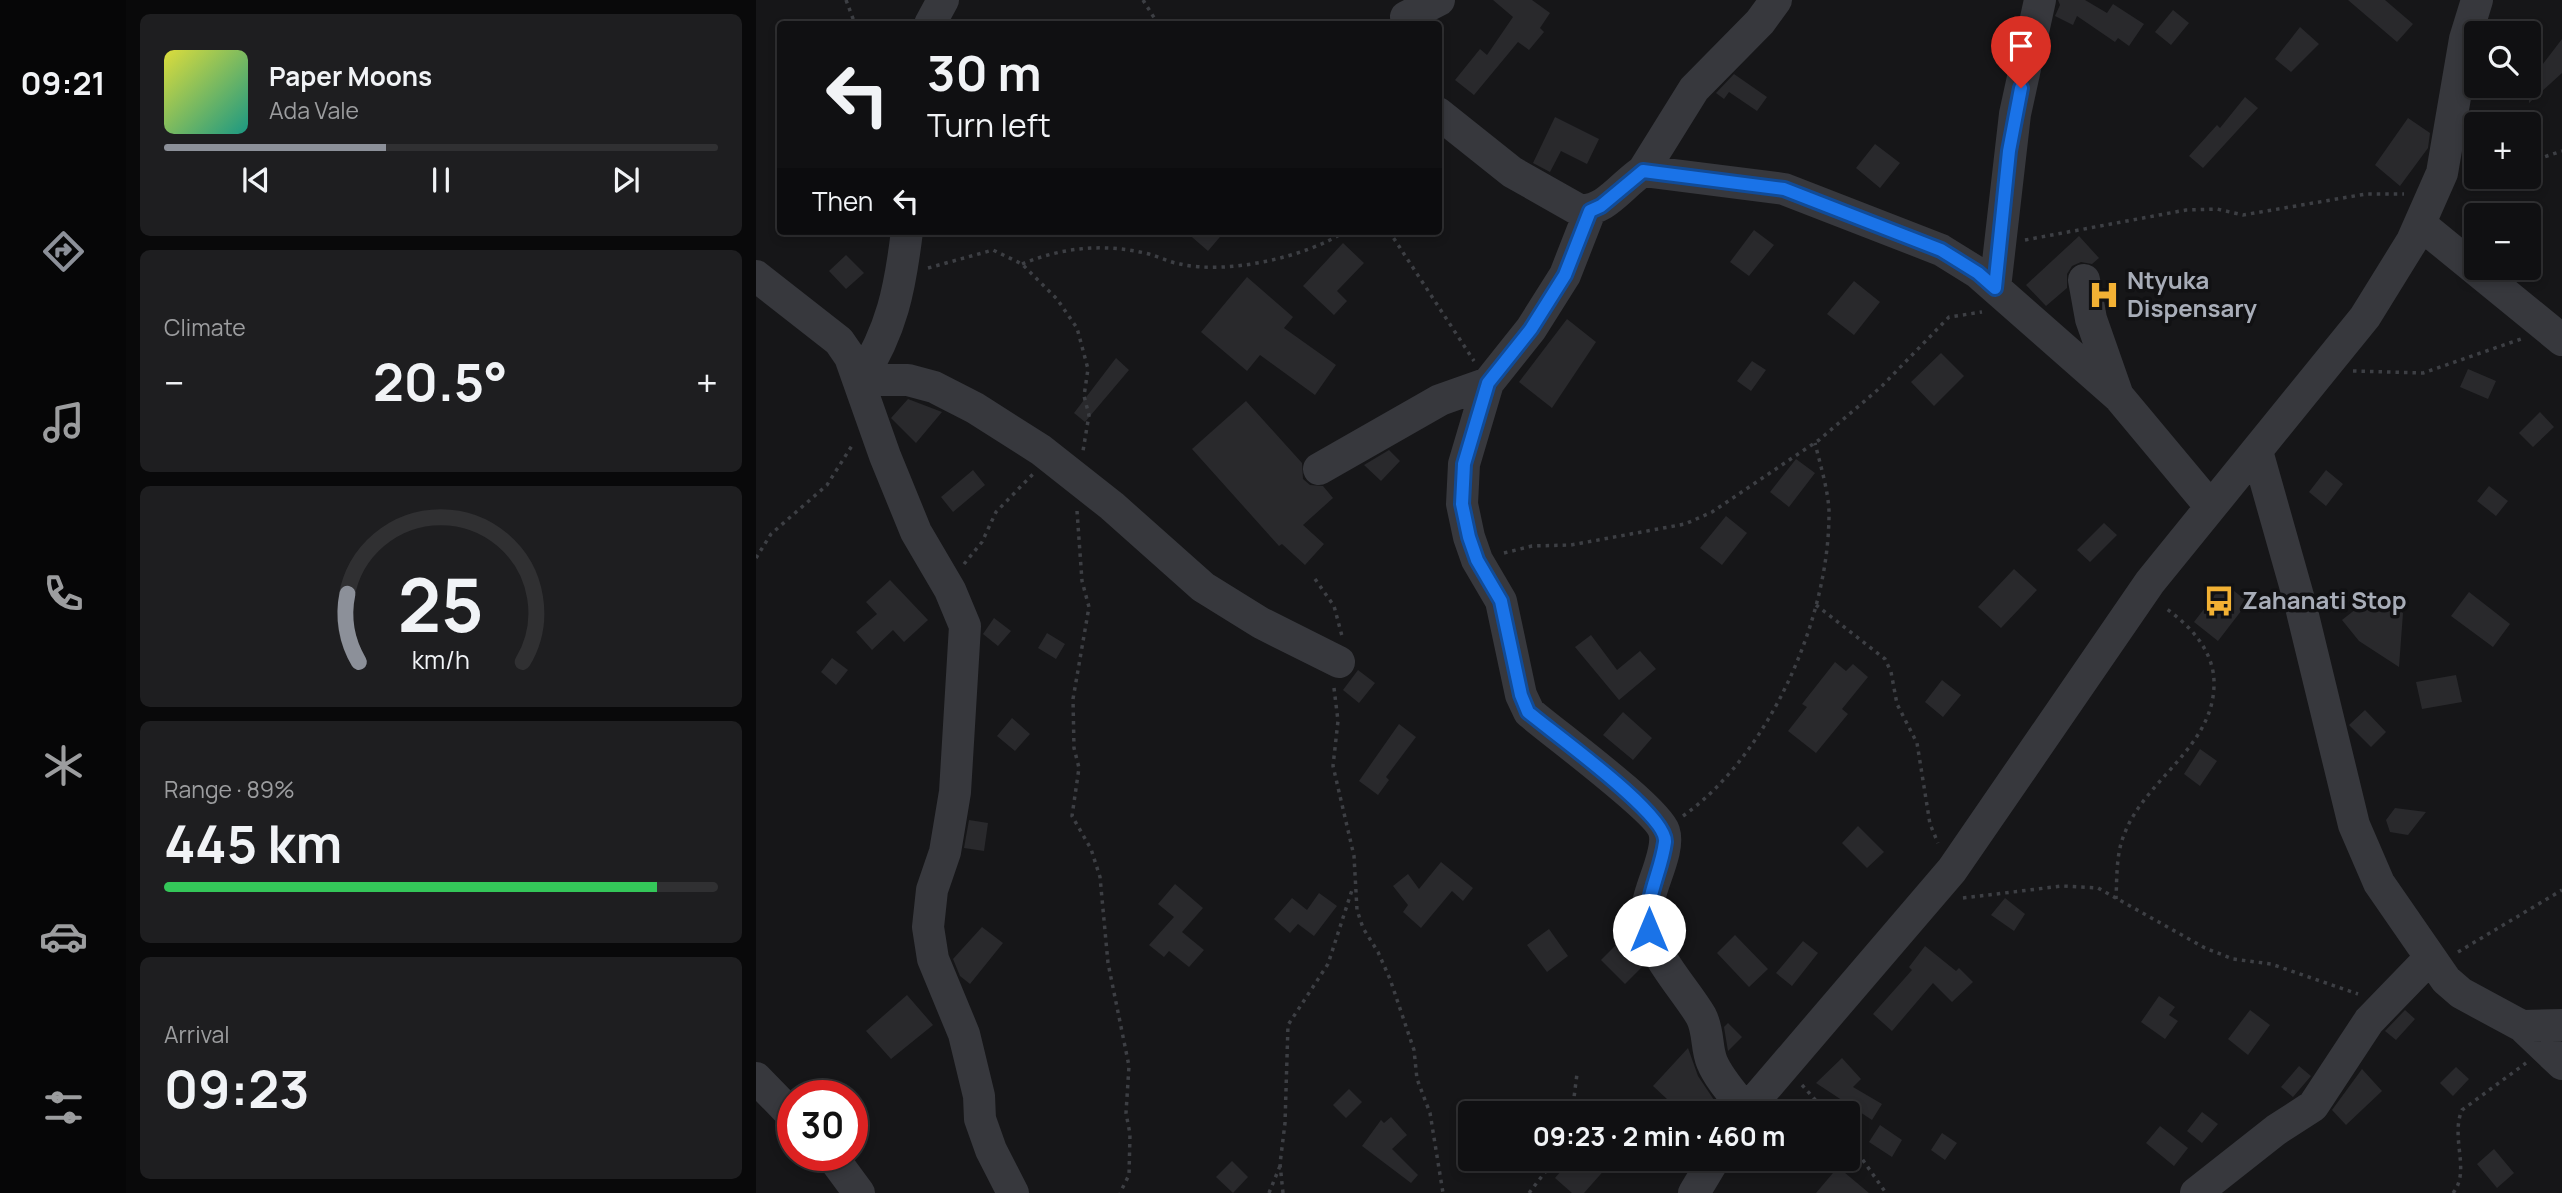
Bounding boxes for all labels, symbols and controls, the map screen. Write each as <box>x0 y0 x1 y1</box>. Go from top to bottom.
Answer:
pin <box>1991 16 2051 88</box>
map controls <box>2464 21 2541 280</box>
button: search <box>2464 21 2541 98</box>
icon: arrive <box>2002 27 2040 65</box>
text: 30 m <box>927 39 1042 106</box>
icon: left <box>812 49 903 140</box>
text: Paper Moons <box>269 58 432 94</box>
text: 09:21 <box>21 61 105 105</box>
text: Ada Vale <box>269 94 359 126</box>
text: Turn left <box>927 103 1051 147</box>
button: + <box>2464 112 2541 189</box>
icon: previous <box>237 161 275 199</box>
icon: pause <box>422 161 460 199</box>
icon: next <box>607 161 645 199</box>
icon: left <box>887 182 925 220</box>
text: Then <box>812 183 873 219</box>
button: − <box>2464 203 2541 280</box>
icon: directions <box>39 227 88 276</box>
place label: Ntyuka Dispensary <box>2127 263 2257 324</box>
hospital icon: Ntyuka Dispensary <box>2087 278 2121 312</box>
text: Climate <box>164 311 246 343</box>
text: 20.5° <box>373 346 508 417</box>
text: − <box>164 356 185 408</box>
text: + <box>696 356 718 408</box>
icon: music <box>39 398 88 447</box>
text: 25 <box>398 555 484 655</box>
icon: phone <box>39 569 88 618</box>
place label: Zahanati Stop <box>2242 583 2406 616</box>
bus stop icon: Zahanati Stop <box>2202 584 2236 618</box>
text: km/h <box>412 642 470 677</box>
icon: climate <box>39 741 88 790</box>
text: Range · 89% <box>164 773 295 805</box>
text: 445 km <box>164 808 342 879</box>
position arrow <box>1612 893 1686 967</box>
icon: car <box>39 912 88 961</box>
text: Arrival <box>164 1018 230 1050</box>
text: 09:23 <box>164 1053 310 1124</box>
speed limit sign: 30 <box>777 1080 868 1171</box>
icon: filters <box>39 1083 88 1132</box>
text: 09:23 · 2 min · 460 m <box>1533 1118 1785 1154</box>

